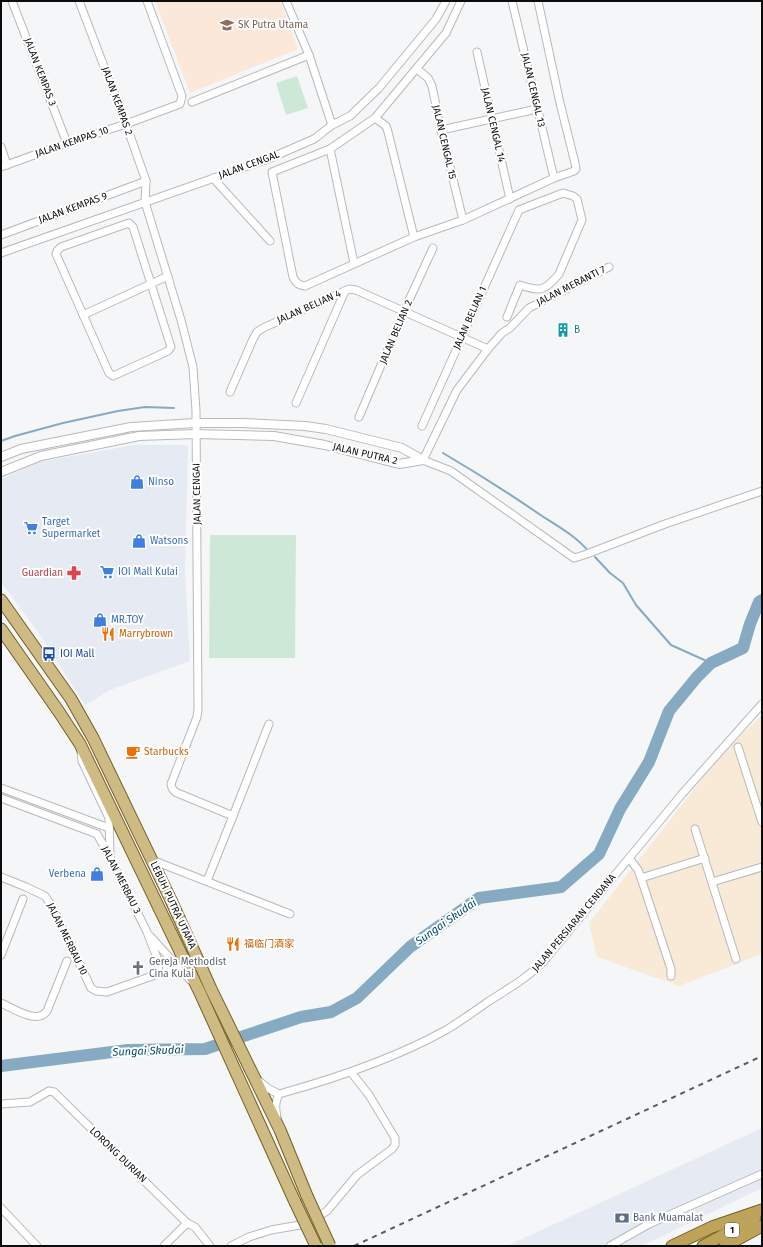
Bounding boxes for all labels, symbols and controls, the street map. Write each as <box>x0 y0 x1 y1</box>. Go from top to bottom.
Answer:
school or university icon: SK Putra Utama <box>219 17 235 33</box>
place label: SK Putra Utama <box>238 19 308 31</box>
street label: JALAN KEMPAS 3 <box>21 36 59 108</box>
street label: JALAN CENGAL 13 <box>519 52 547 128</box>
street label: JALAN KEMPAS 2 <box>99 65 135 137</box>
street label: JALAN CENGAL 14 <box>479 87 508 164</box>
street label: JALAN CENGAL 15 <box>430 104 458 180</box>
street label: JALAN KEMPAS 10 <box>34 124 111 160</box>
street label: JALAN CENGAL <box>217 148 281 182</box>
street label: JALAN KEMPAS 9 <box>37 190 109 226</box>
street label: JALAN MERANTI 7 <box>534 263 608 309</box>
street label: JALAN BELIAN 1 <box>451 285 489 351</box>
street label: JALAN BELIAN 4 <box>275 287 344 326</box>
street label: JALAN BELIAN 2 <box>377 298 415 366</box>
building icon: B <box>555 322 571 338</box>
place label: B <box>574 324 580 336</box>
street label: JALAN PUTRA 2 <box>332 441 399 467</box>
street label: JALAN CENGAI <box>190 463 204 525</box>
shop icon: Ninso <box>129 474 145 490</box>
place label: Ninso <box>148 476 174 488</box>
place label: Target Supermarket <box>42 516 101 540</box>
supermarket icon: Target Supermarket <box>23 520 39 536</box>
shop icon: Watsons <box>131 533 147 549</box>
place label: Watsons <box>150 535 188 547</box>
supermarket icon: IOI Mall Kulai <box>99 564 115 580</box>
pharmacy icon: Guardian <box>66 565 82 581</box>
place label: IOI Mall Kulai <box>118 566 178 578</box>
place label: Guardian <box>22 567 63 579</box>
shop icon: MR.TOY <box>92 612 108 628</box>
place label: MR.TOY <box>111 614 144 626</box>
restaurant icon: Marrybrown <box>100 626 116 642</box>
place label: Marrybrown <box>119 628 173 640</box>
bus stop icon: IOI Mall <box>41 646 57 662</box>
place label: IOI Mall <box>60 648 95 660</box>
cafe icon: Starbucks <box>125 744 141 760</box>
place label: Starbucks <box>144 746 189 758</box>
street label: JALAN MERBAU 3 <box>99 844 143 916</box>
street label: LEBUH PUTRA UTAMA <box>147 859 199 951</box>
shop icon: Verbena <box>89 866 105 882</box>
place label: Verbena <box>49 868 86 880</box>
street label: JALAN PERSIARAN CENDANA <box>530 871 619 974</box>
water label: Sungai Skudai <box>412 896 479 948</box>
street label: JALAN MERBAU 10 <box>44 901 90 978</box>
restaurant icon: 福临门酒家 <box>225 936 241 952</box>
place label: 福临门酒家 <box>244 938 295 950</box>
place label: Gereja Methodist Cina Kulai <box>149 956 227 980</box>
church icon: Gereja Methodist Cina Kulai <box>130 960 146 976</box>
water label: Sungai Skudai <box>111 1043 184 1059</box>
street label: LORONG DURIAN <box>87 1125 149 1185</box>
bank icon: Bank Muamalat <box>614 1210 630 1226</box>
place label: Bank Muamalat <box>633 1212 703 1224</box>
road number: 1 <box>725 1223 739 1237</box>

